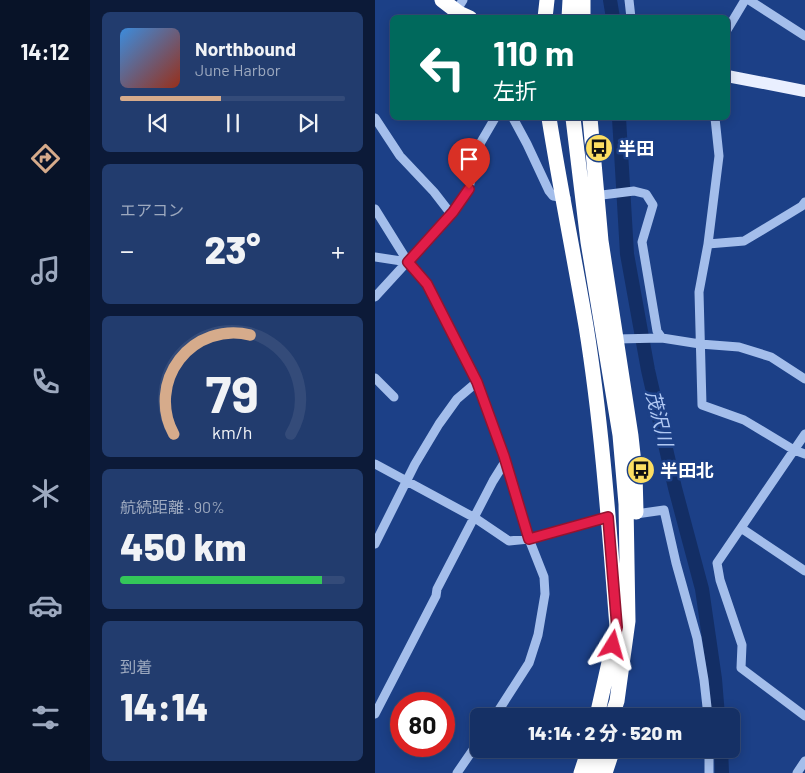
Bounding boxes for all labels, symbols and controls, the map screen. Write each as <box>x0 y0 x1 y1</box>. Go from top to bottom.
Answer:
text: 110 m <box>493 31 574 73</box>
icon: left <box>410 35 475 100</box>
text: Northbound <box>195 37 296 60</box>
text: 14:12 <box>20 38 70 64</box>
text: June Harbor <box>195 60 281 79</box>
text: 左折 <box>493 77 537 103</box>
icon: previous <box>144 109 172 137</box>
icon: pause <box>219 109 247 137</box>
icon: next <box>294 109 322 137</box>
bus stop icon: 半田 <box>584 133 614 163</box>
place label: 半田 <box>618 137 654 159</box>
pin <box>448 138 490 189</box>
icon: directions <box>28 141 63 176</box>
icon: arrive <box>455 145 483 173</box>
text: エアコン <box>120 200 184 219</box>
text: 23° <box>205 226 260 272</box>
text: − <box>120 233 134 267</box>
text: + <box>331 233 345 267</box>
icon: music <box>28 253 63 288</box>
text: 79 <box>206 361 259 423</box>
icon: phone <box>28 364 63 399</box>
water label: 茂沢川 <box>642 388 679 450</box>
text: km/h <box>212 421 253 443</box>
bus stop icon: 半田北 <box>626 455 656 485</box>
place label: 半田北 <box>660 459 714 481</box>
icon: climate <box>28 476 63 511</box>
text: 航続距離 · 90% <box>120 497 225 516</box>
text: 450 km <box>120 523 246 569</box>
icon: car <box>28 588 63 623</box>
position arrow <box>586 618 638 670</box>
text: 到着 <box>120 657 152 676</box>
text: 14:14 <box>120 683 209 729</box>
speed limit sign: 80 <box>390 692 455 757</box>
icon: filters <box>28 700 63 735</box>
text: 14:14 · 2 分 · 520 m <box>528 721 682 744</box>

